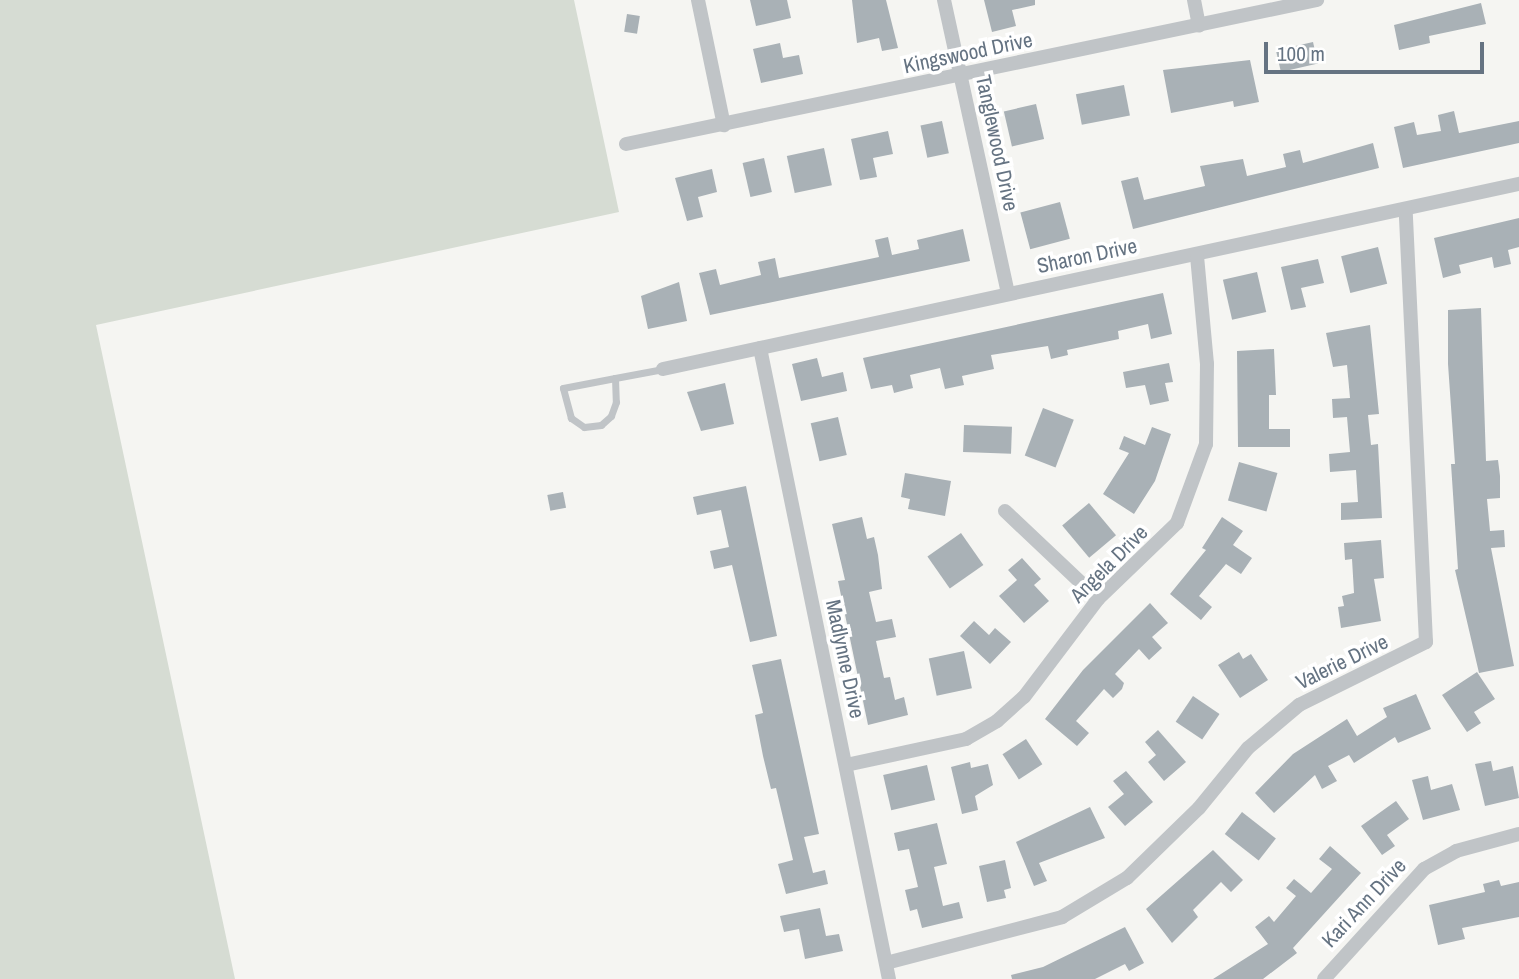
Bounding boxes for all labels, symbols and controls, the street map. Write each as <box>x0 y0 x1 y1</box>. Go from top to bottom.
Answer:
street label: Kingswood Drive <box>901 27 1035 79</box>
scale bar <box>1267 28 1488 72</box>
text: 100 m <box>1277 39 1325 68</box>
street label: Tanglewood Drive <box>970 73 1024 213</box>
street label: Sharon Drive <box>1035 233 1139 279</box>
street label: Angela Drive <box>1065 520 1153 608</box>
street label: Madlynne Drive <box>820 597 870 721</box>
street label: Valerie Drive <box>1292 629 1392 695</box>
street label: Kari Ann Drive <box>1316 853 1412 953</box>

